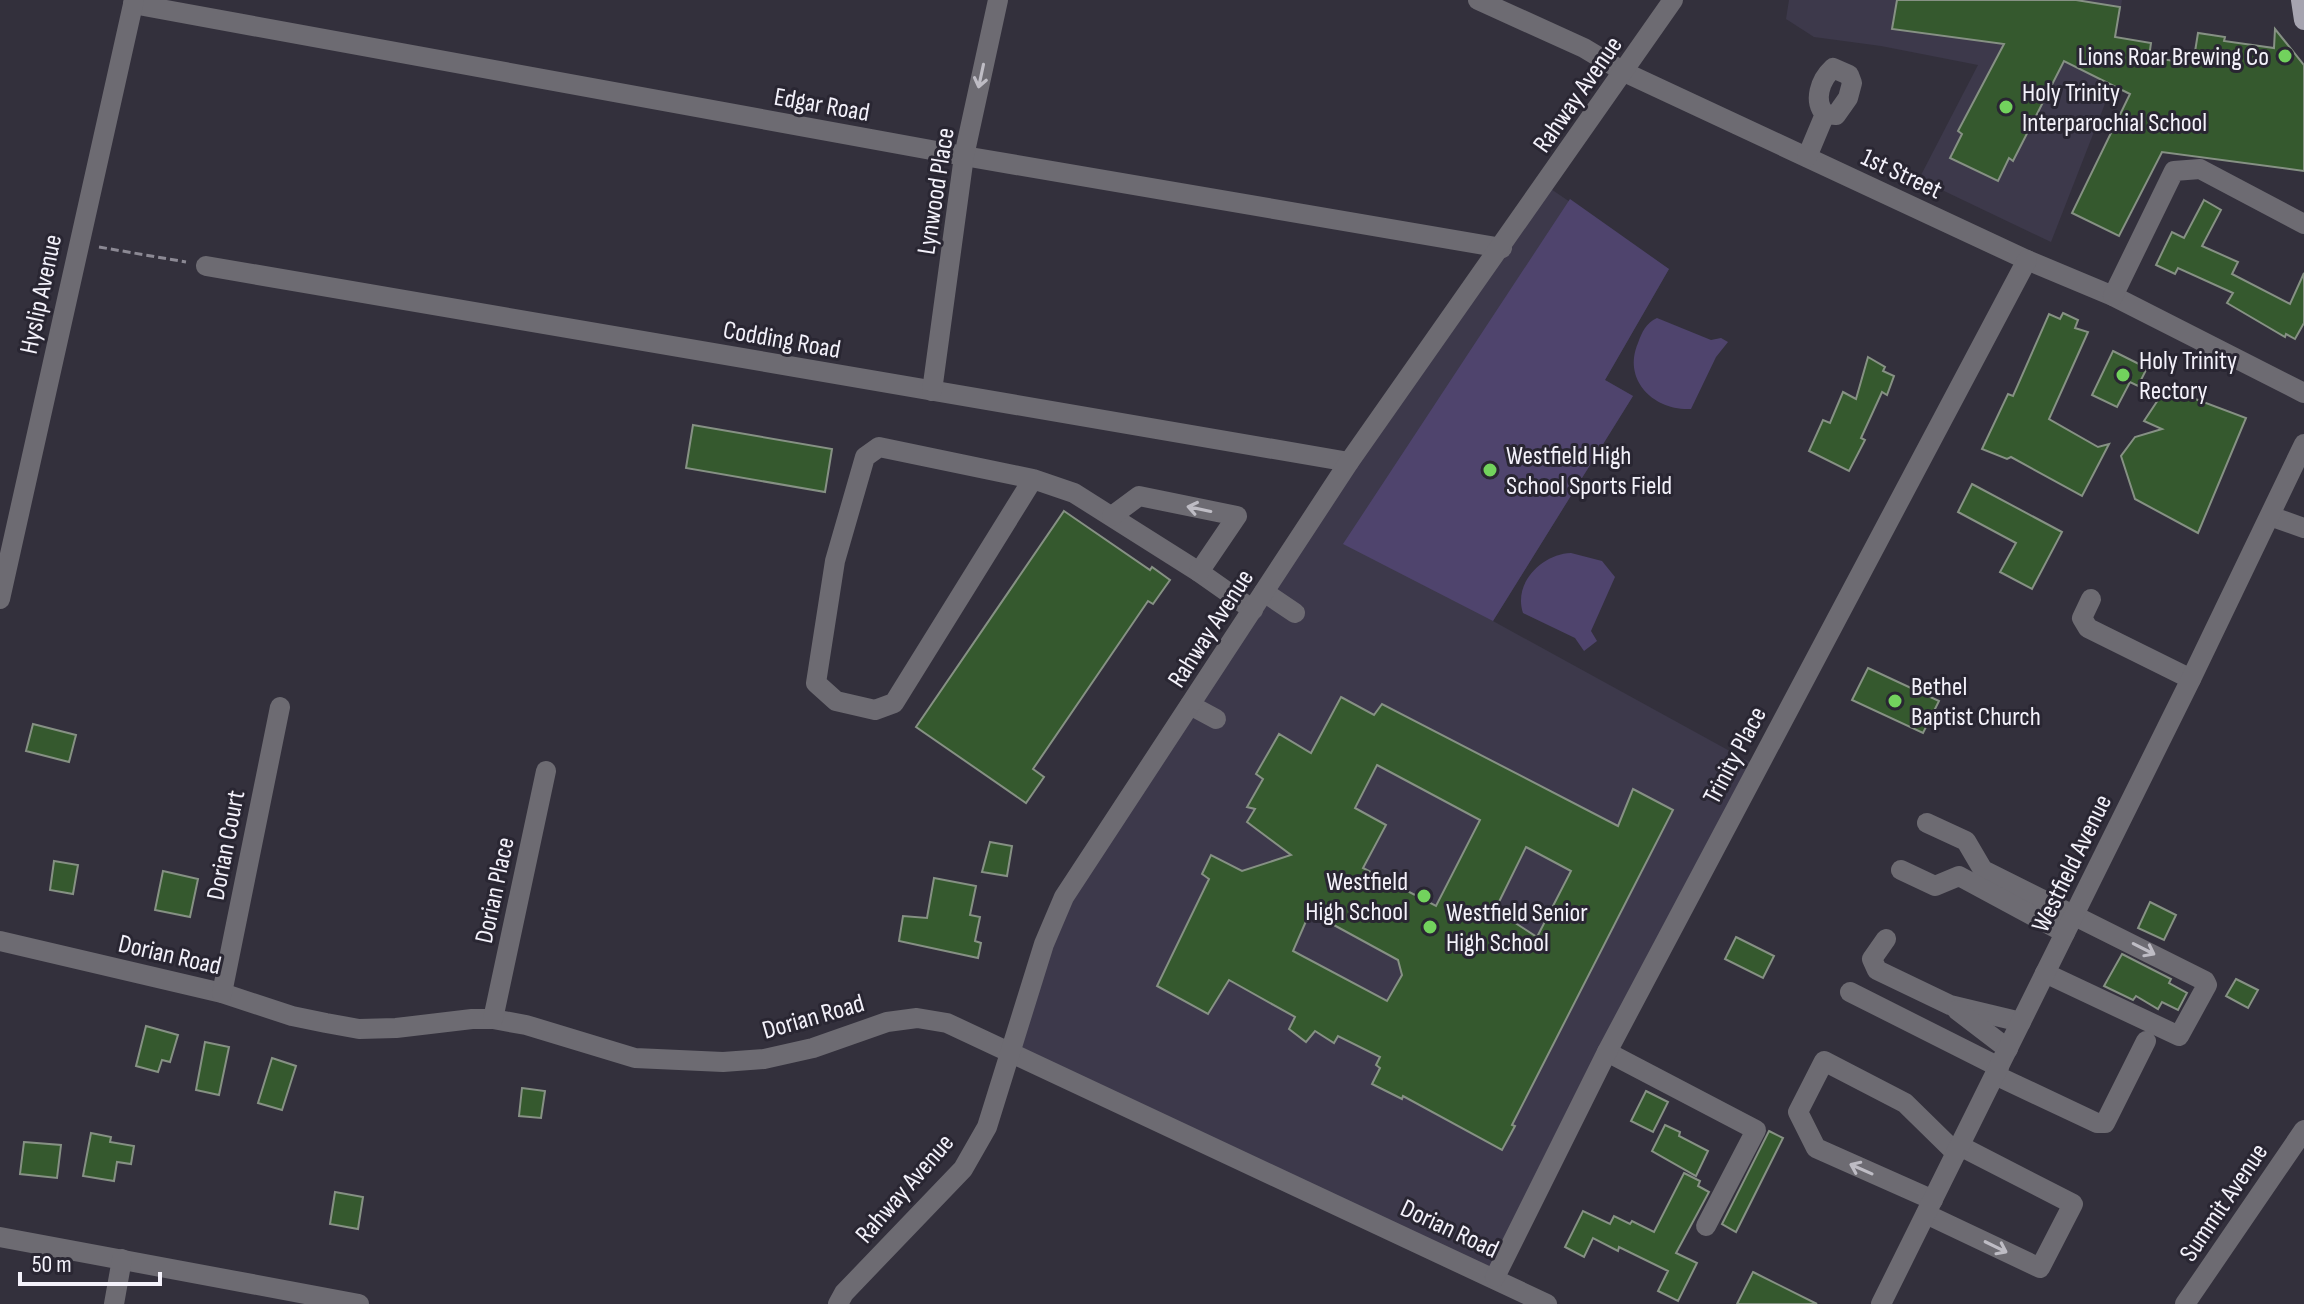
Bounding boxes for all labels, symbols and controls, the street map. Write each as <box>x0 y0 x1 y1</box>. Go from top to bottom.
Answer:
street label: Rahway Avenue <box>1527 31 1630 159</box>
place label: Lions Roar Brewing Co <box>2078 42 2269 73</box>
marker: Lions Roar Brewing Co <box>2276 47 2294 65</box>
one-way arrow <box>973 63 988 89</box>
place label: Holy Trinity Interparochial School <box>2022 78 2207 139</box>
street label: Edgar Road <box>772 82 872 129</box>
marker: Holy Trinity Interparochial School <box>1997 98 2015 116</box>
street label: Lynwood Place <box>911 126 962 257</box>
street label: 1st Street <box>1856 142 1947 206</box>
street label: Hyslip Avenue <box>14 232 69 357</box>
street label: Codding Road <box>721 315 843 366</box>
place label: Holy Trinity Rectory <box>2139 346 2237 407</box>
marker: Holy Trinity Rectory <box>2114 366 2132 384</box>
place label: Westfield High School Sports Field <box>1506 441 1672 502</box>
marker: Westfield High School Sports Field <box>1481 461 1499 479</box>
one-way arrow <box>1187 500 1212 515</box>
street label: Rahway Avenue <box>1162 564 1261 694</box>
place label: Bethel Baptist Church <box>1911 672 2041 733</box>
marker: Bethel Baptist Church <box>1886 692 1904 710</box>
street label: Trinity Place <box>1697 702 1774 810</box>
street label: Dorian Court <box>201 788 252 903</box>
street label: Westfield Avenue <box>2026 790 2119 938</box>
street label: Dorian Place <box>469 834 522 946</box>
place label: Westfield High School <box>1305 867 1408 928</box>
marker: Westfield High School <box>1415 887 1433 905</box>
place label: Westfield Senior High School <box>1446 898 1588 959</box>
marker: Westfield Senior High School <box>1421 918 1439 936</box>
street label: Dorian Road <box>115 929 224 982</box>
one-way arrow <box>2132 942 2156 958</box>
street label: Dorian Road <box>759 988 868 1047</box>
street label: Rahway Avenue <box>849 1128 961 1250</box>
street label: Summit Avenue <box>2173 1138 2275 1268</box>
one-way arrow <box>1850 1160 1874 1175</box>
street label: Dorian Road <box>1395 1193 1503 1265</box>
scale bar <box>20 1236 160 1286</box>
one-way arrow <box>1984 1240 2008 1255</box>
text: 50 m <box>32 1250 72 1279</box>

